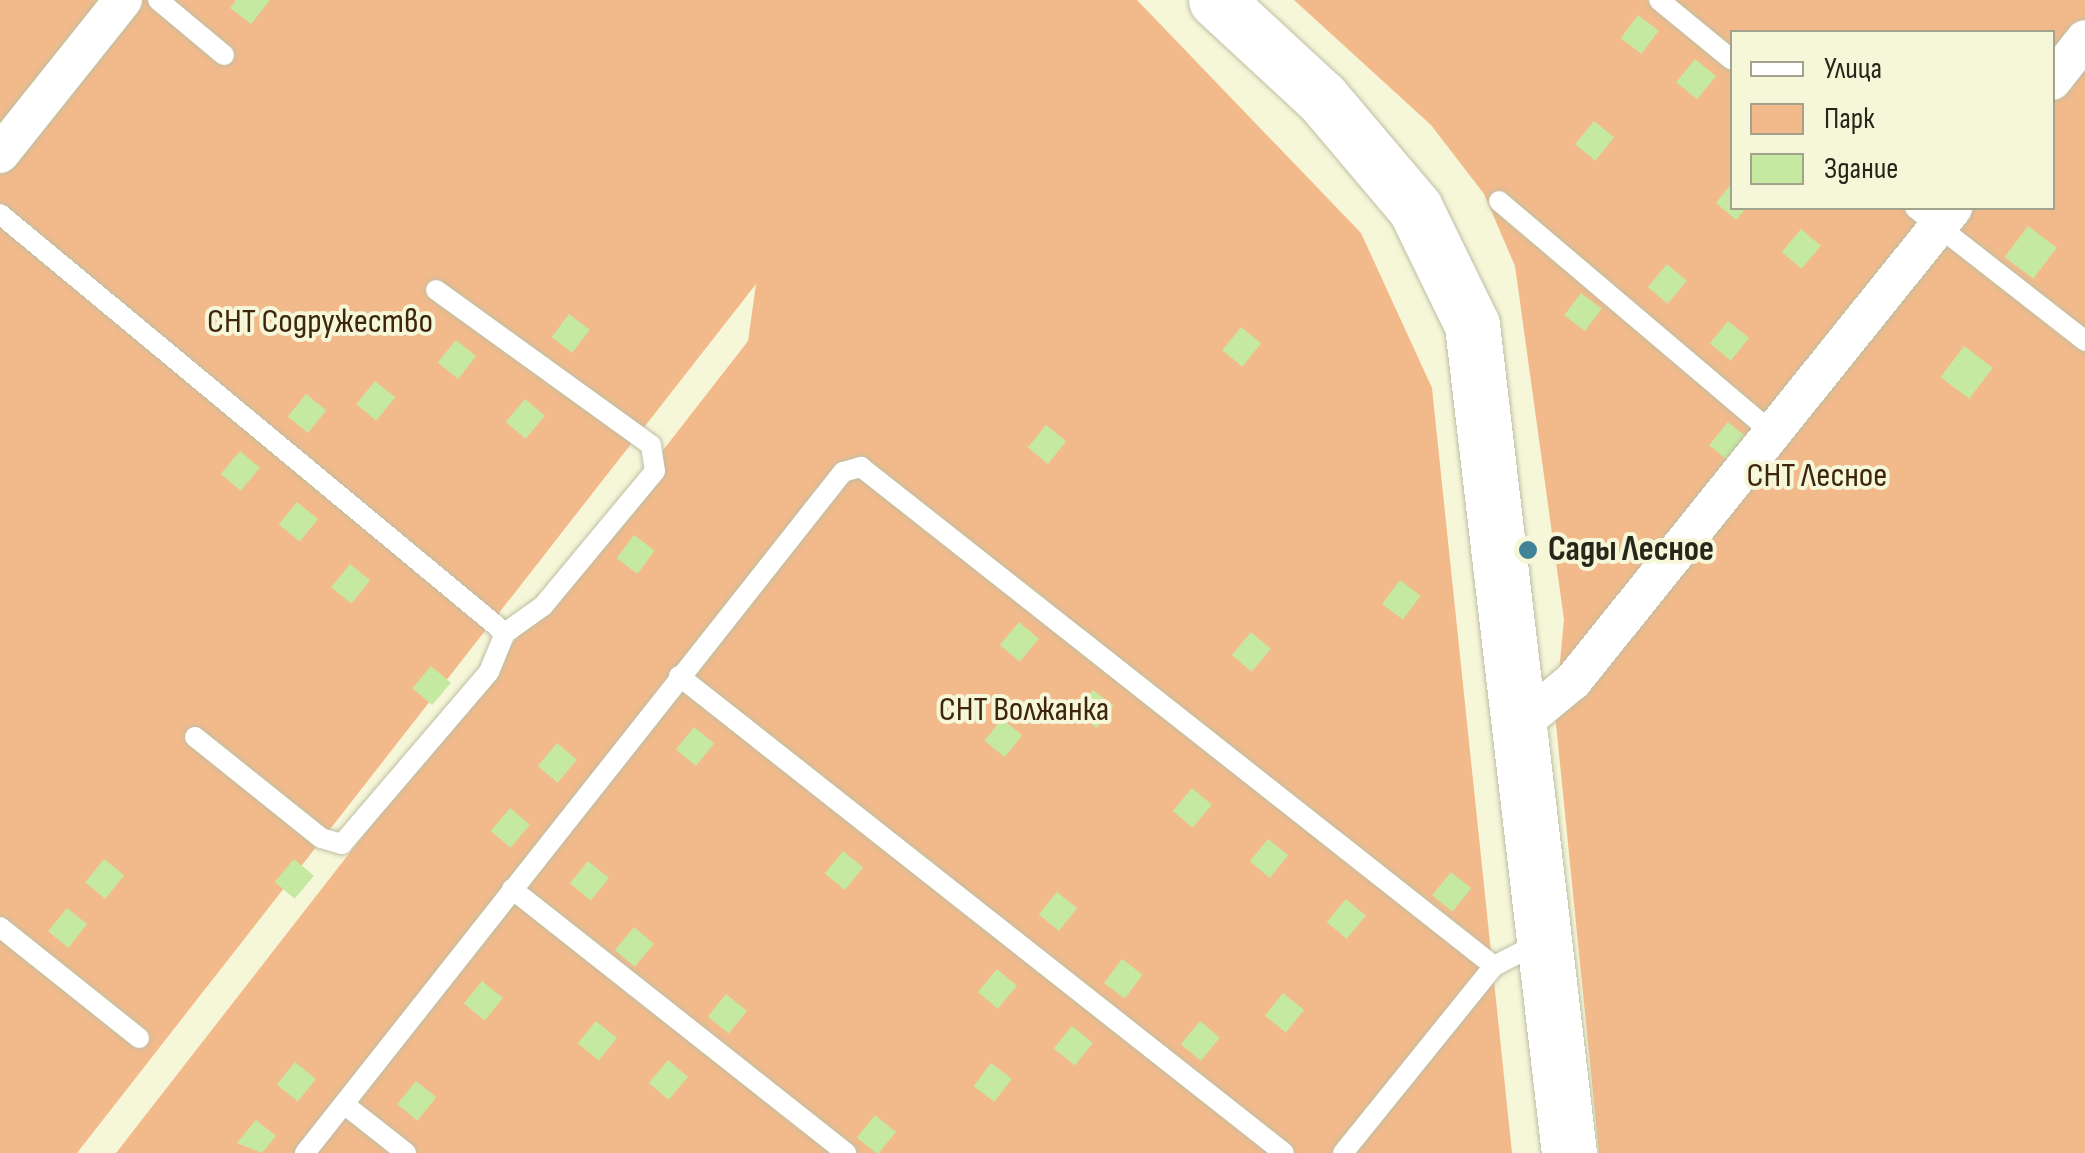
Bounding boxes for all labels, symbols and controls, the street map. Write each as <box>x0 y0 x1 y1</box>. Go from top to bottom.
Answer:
legend <box>1730 30 2055 210</box>
text: Улица <box>1824 51 1882 87</box>
text: Парк <box>1824 101 1875 137</box>
text: Здание <box>1824 151 1898 187</box>
park label: СНТ Содружество <box>207 301 433 343</box>
park label: СНТ Лесное <box>1747 455 1887 497</box>
place label: Сады Лесное <box>1548 529 1714 571</box>
marker: Сады Лесное <box>1517 539 1539 561</box>
park label: СНТ Волжанка <box>939 689 1109 731</box>

